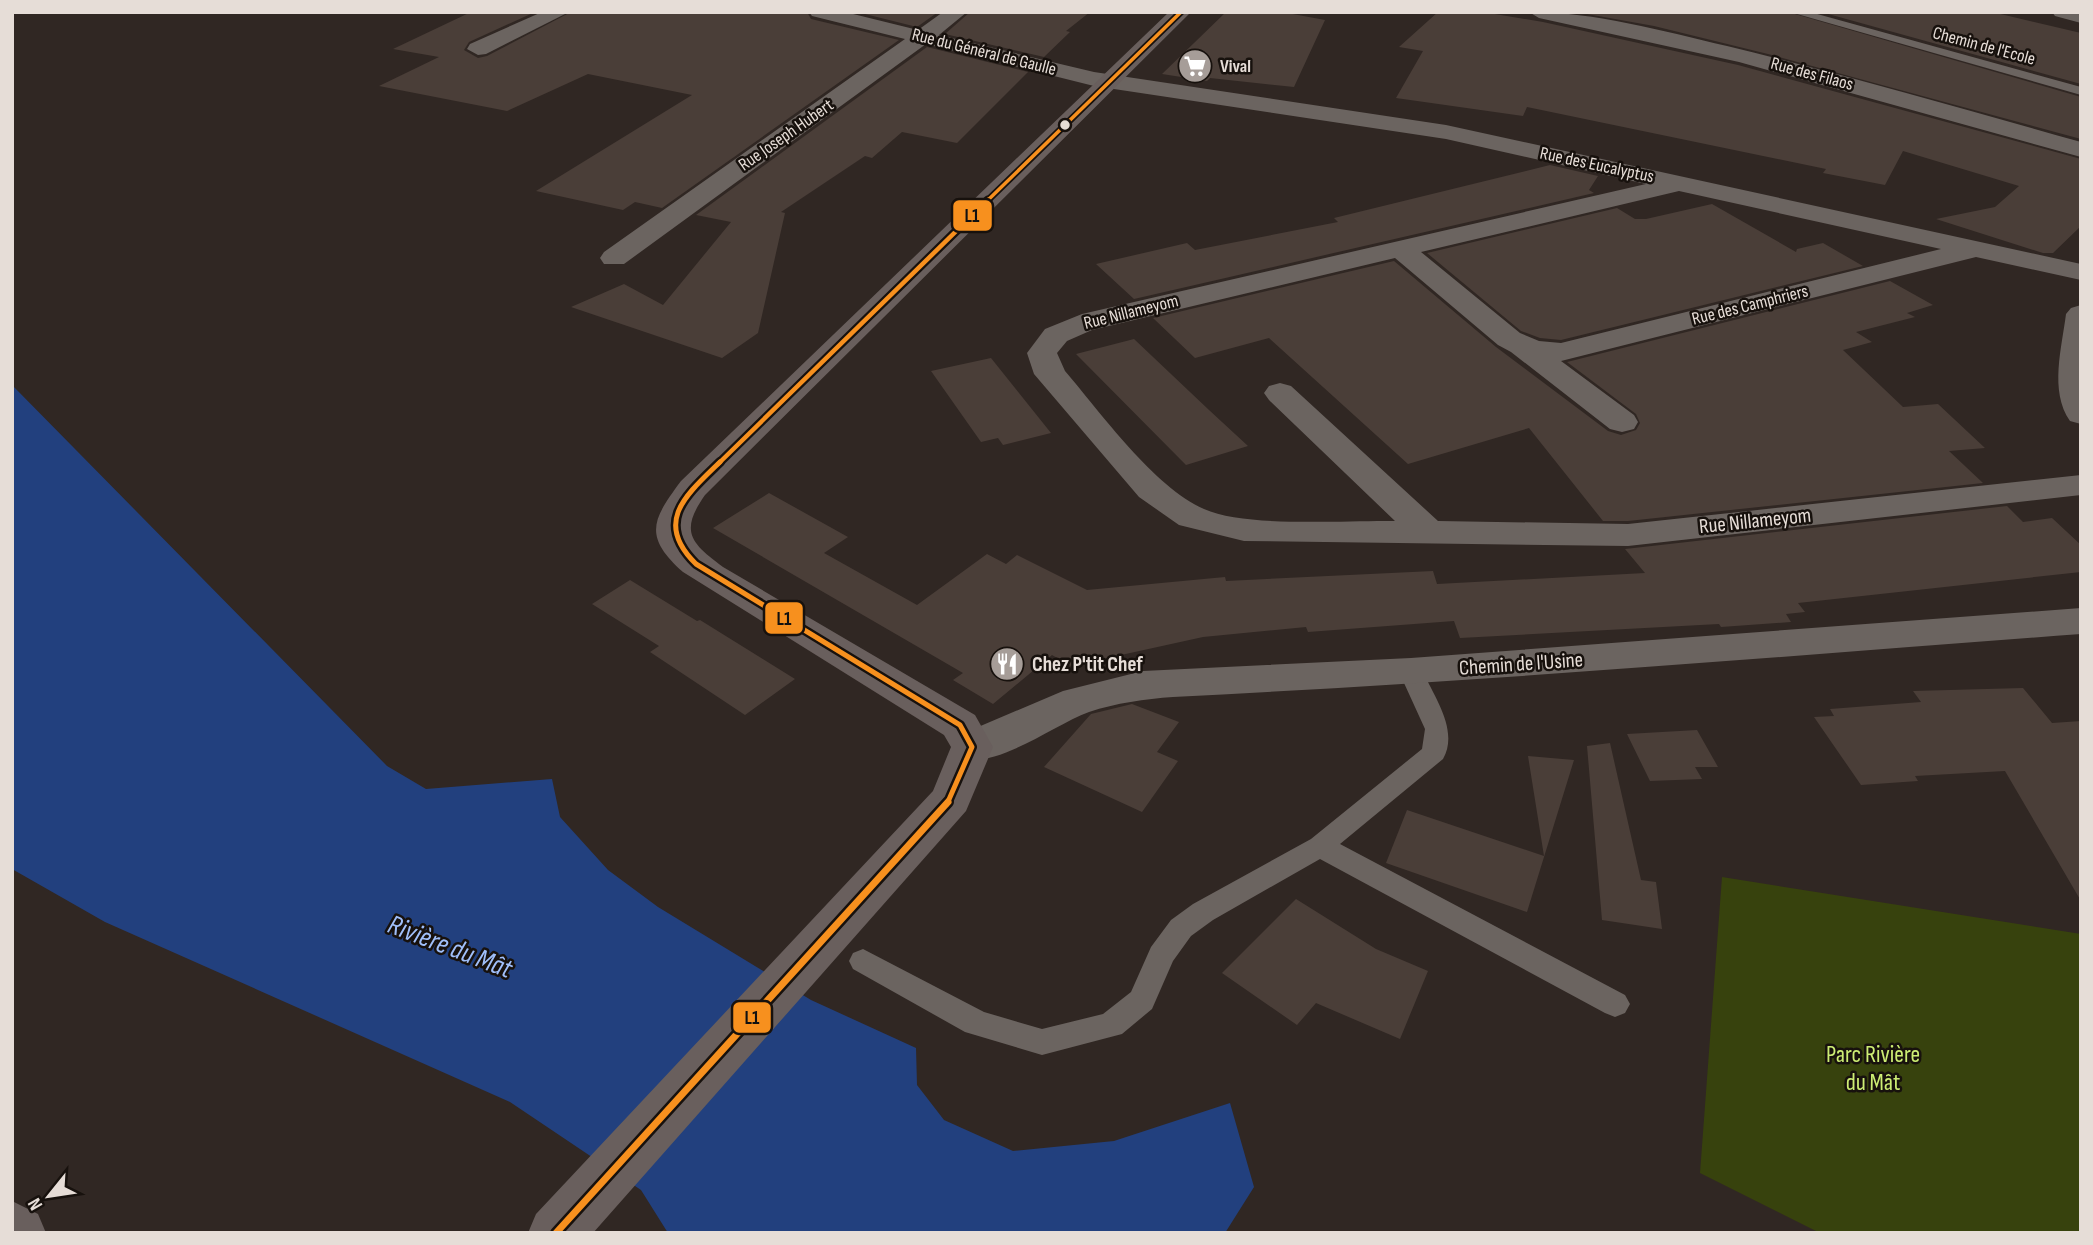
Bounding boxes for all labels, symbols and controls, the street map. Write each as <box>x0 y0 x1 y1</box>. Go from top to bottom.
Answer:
street label: Chemin de l'Ecole <box>1930 22 2038 70</box>
street label: Rue du Général de Gaulle <box>910 24 1058 80</box>
supermarket icon: Vival <box>1176 47 1214 85</box>
street label: Rue des Filaos <box>1768 53 1856 95</box>
place label: Vival <box>1220 56 1251 77</box>
street label: Rue Joseph Hubert <box>734 94 838 175</box>
unlabelled marker <box>1058 118 1072 132</box>
street label: Rue des Eucalyptus <box>1538 143 1656 187</box>
line badge: L1 <box>952 199 993 232</box>
text: L1 <box>965 205 980 228</box>
street label: Rue des Camphriers <box>1690 280 1810 330</box>
street label: Rue Nillameyom <box>1082 290 1180 334</box>
street label: Rue Nillameyom <box>1698 503 1812 539</box>
line badge: L1 <box>764 601 804 635</box>
text: L1 <box>777 608 792 631</box>
restaurant icon: Chez P'tit Chef <box>988 645 1026 683</box>
street label: Chemin de l'Usine <box>1458 647 1584 681</box>
place label: Chez P'tit Chef <box>1032 652 1143 677</box>
water label: Rivière du Mât <box>383 908 517 986</box>
line badge: L1 <box>732 1001 772 1034</box>
text: L1 <box>745 1007 760 1030</box>
park label: Parc Rivière du Mât <box>1826 1040 1920 1097</box>
north arrow <box>14 1161 84 1231</box>
text: N <box>23 1194 48 1214</box>

